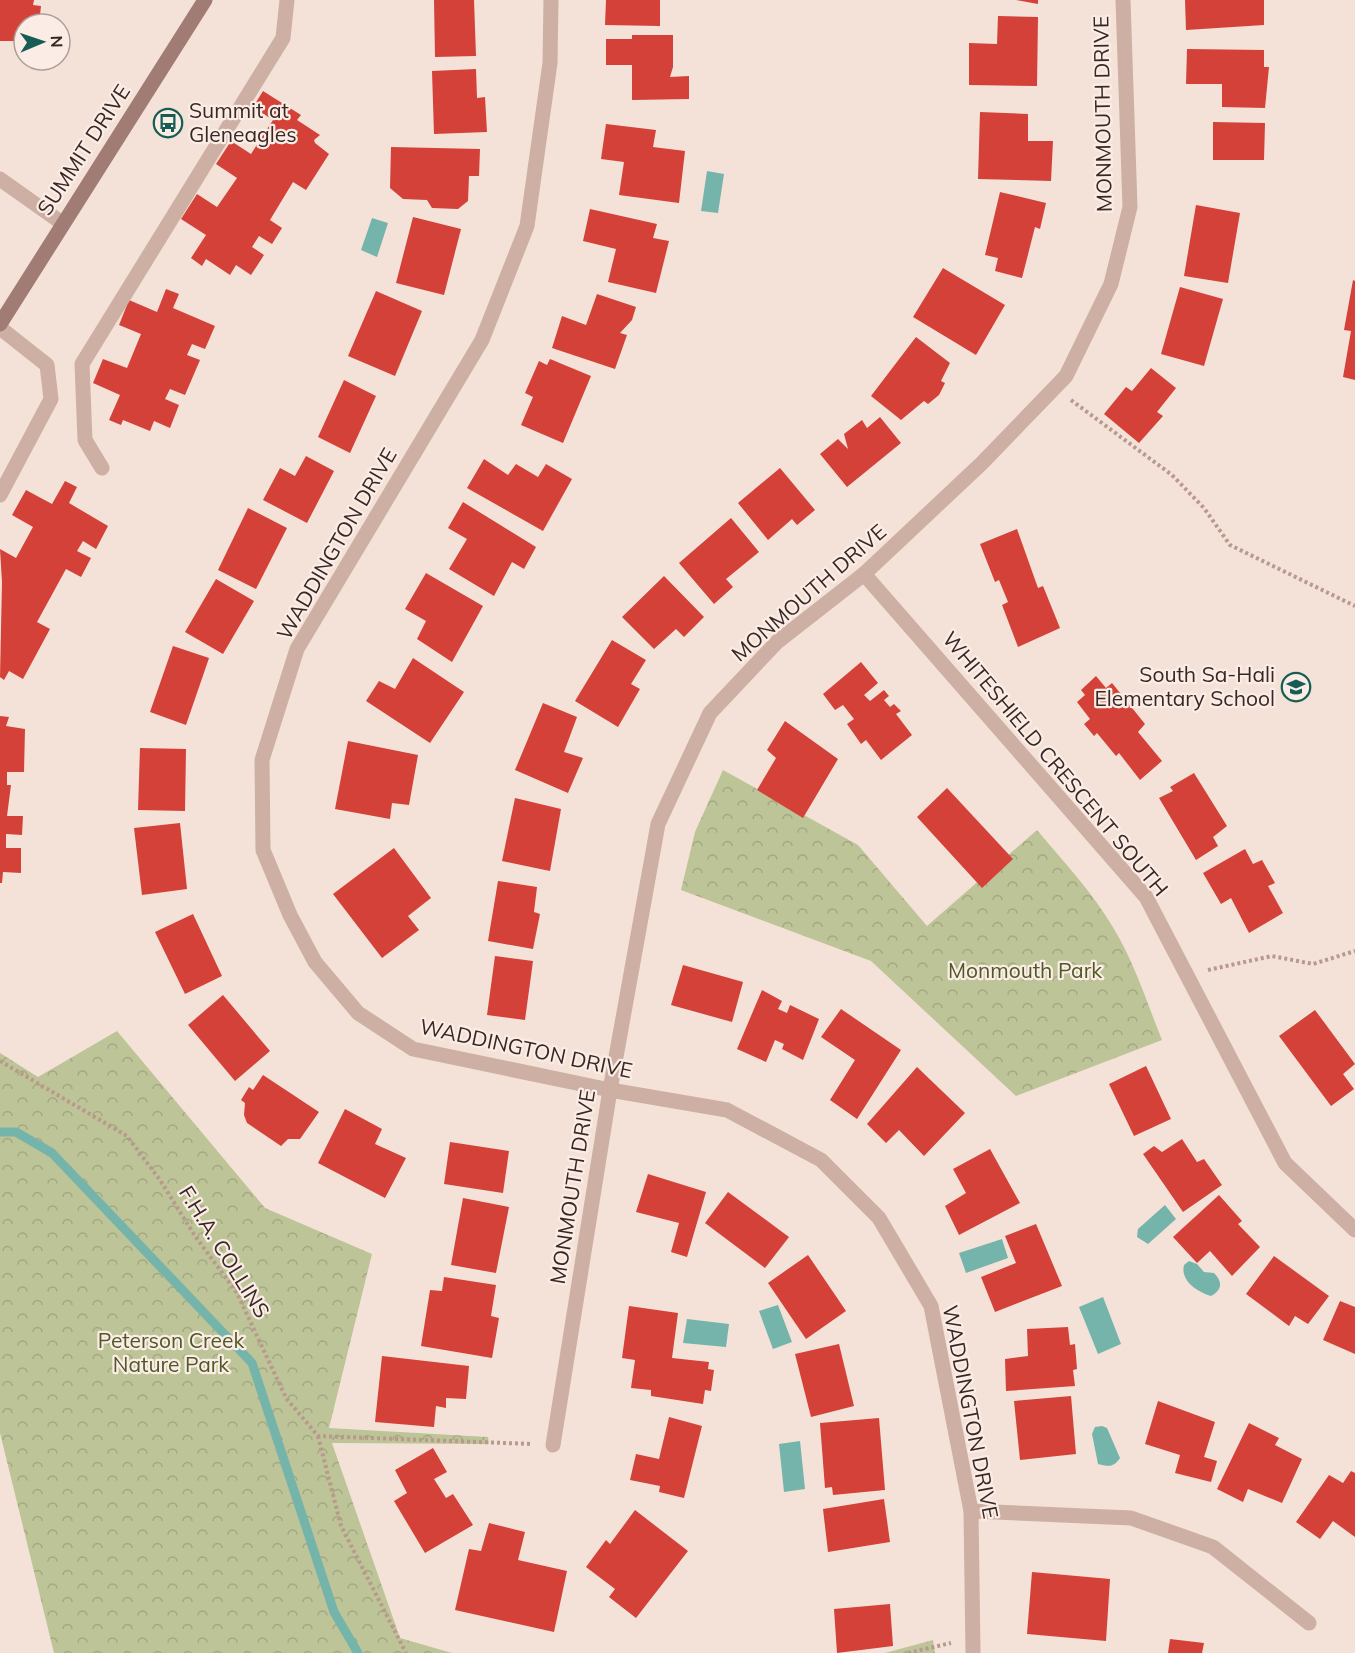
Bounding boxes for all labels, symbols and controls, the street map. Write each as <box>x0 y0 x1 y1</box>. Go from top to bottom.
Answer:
north arrow <box>12 12 72 72</box>
street label: MONMOUTH DRIVE <box>1087 16 1117 212</box>
text: N <box>47 35 67 48</box>
street label: SUMMIT DRIVE <box>31 79 135 220</box>
place label: Summit at Gleneagles <box>189 97 297 147</box>
bus stop icon: Summit at Gleneagles <box>152 107 184 139</box>
street label: WADDINGTON DRIVE <box>271 443 402 644</box>
street label: MONMOUTH DRIVE <box>726 518 891 666</box>
street label: WHITESHIELD CRESCENT SOUTH <box>937 626 1174 901</box>
place label: South Sa-Hali Elementary School <box>1094 661 1275 711</box>
school or university icon: South Sa-Hali Elementary School <box>1280 671 1312 703</box>
park label: Monmouth Park <box>948 957 1102 983</box>
street label: WADDINGTON DRIVE <box>417 1013 635 1083</box>
street label: MONMOUTH DRIVE <box>544 1088 600 1286</box>
street label: F.H.A. COLLINS <box>174 1181 276 1322</box>
street label: WADDINGTON DRIVE <box>938 1303 1004 1521</box>
park label: Peterson Creek Nature Park <box>98 1327 244 1377</box>

